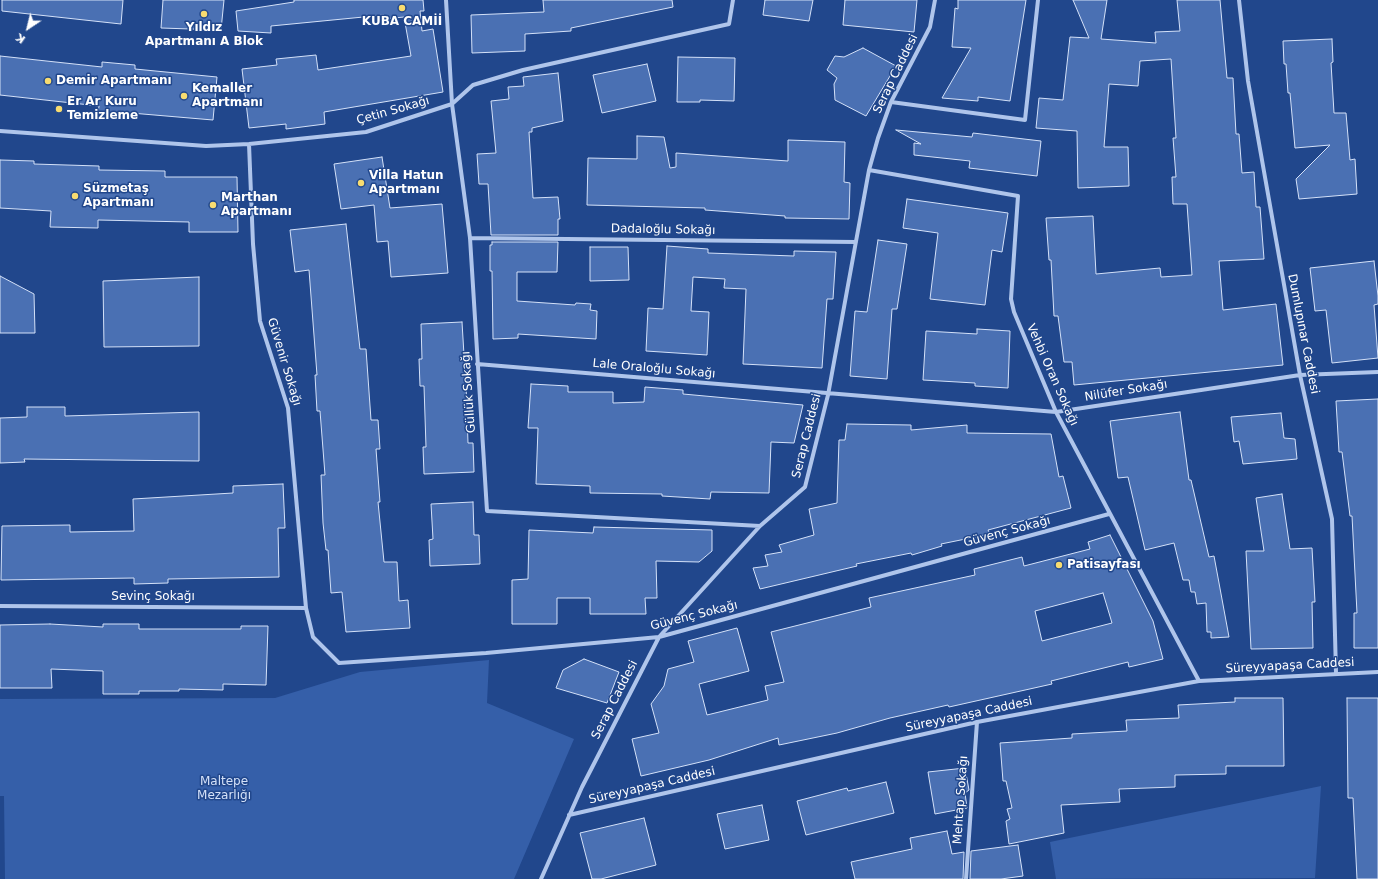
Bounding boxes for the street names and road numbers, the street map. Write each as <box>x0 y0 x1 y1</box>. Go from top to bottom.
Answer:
street label: Serap Caddesi <box>871 32 921 116</box>
street label: Çetin Sokağı <box>355 94 431 128</box>
street label: Dadaloğlu Sokağı <box>611 222 715 238</box>
street label: Dumlupınar Caddesi <box>1284 273 1322 395</box>
street label: Güvenir Sokağı <box>264 316 304 408</box>
street label: Vehbi Oran Sokağı <box>1023 322 1081 428</box>
street label: Güllük Sokağı <box>459 351 479 433</box>
street label: Lale Oraloğlu Sokağı <box>592 356 716 382</box>
street label: Nilüfer Sokağı <box>1084 377 1168 405</box>
street label: Serap Caddesi <box>790 392 824 480</box>
street label: Güvenç Sokağı <box>962 513 1052 551</box>
street label: Sevinç Sokağı <box>111 590 195 604</box>
street label: Güvenç Sokağı <box>649 598 739 634</box>
street label: Süreyyapaşa Caddesi <box>1225 655 1355 677</box>
street label: Serap Caddesi <box>589 658 641 742</box>
street label: Süreyyapaşa Caddesi <box>904 695 1034 735</box>
street label: Mehtap Sokağı <box>951 755 971 845</box>
street label: Süreyyapaşa Caddesi <box>587 764 717 808</box>

